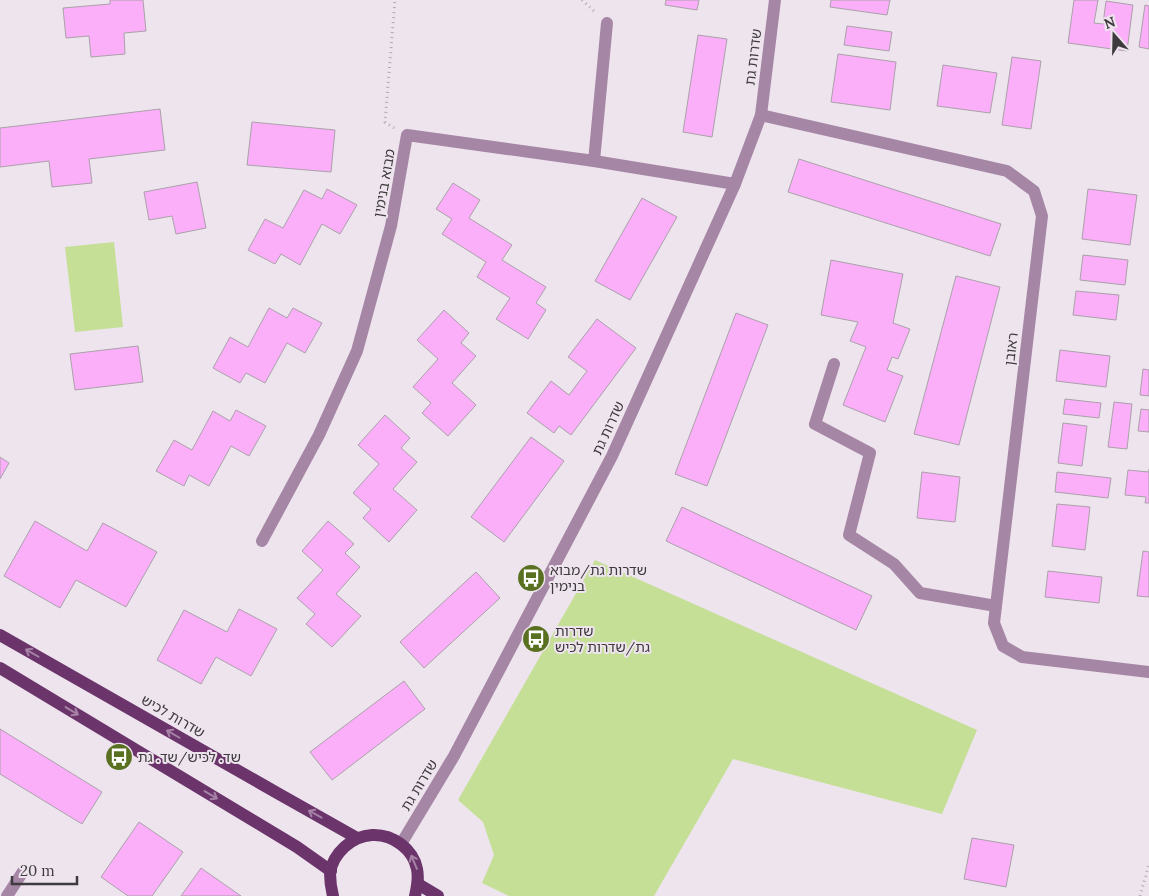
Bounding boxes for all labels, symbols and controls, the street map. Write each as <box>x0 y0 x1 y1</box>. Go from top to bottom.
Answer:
north arrow <box>1089 10 1139 60</box>
text: N <box>1101 12 1118 33</box>
street label: שדרות גת <box>741 28 765 86</box>
street label: מבוא בנימין <box>369 147 399 219</box>
street label: ראובן <box>1000 332 1022 366</box>
street label: שדרות גת <box>588 398 628 458</box>
place label: שדרות גת/מבוא בנימין <box>550 561 647 595</box>
bus stop icon: שדרות גת/מבוא בנימין <box>516 563 546 593</box>
place label: שדרות גת/שדרות לכיש <box>555 622 650 656</box>
bus stop icon: שדרות גת/שדרות לכיש <box>521 624 551 654</box>
one-way arrow <box>26 648 40 658</box>
street label: שדרות לכיש <box>138 691 208 741</box>
one-way arrow <box>64 707 78 717</box>
one-way arrow <box>166 729 181 739</box>
bus stop icon: שד. לכיש/שד. גת <box>104 742 134 772</box>
place label: שד. לכיש/שד. גת <box>138 748 241 766</box>
street label: שדרות גת <box>397 756 441 814</box>
one-way arrow <box>204 790 218 800</box>
one-way arrow <box>308 809 322 819</box>
scale bar <box>12 854 78 886</box>
one-way arrow <box>409 855 418 870</box>
text: 20 m <box>20 861 55 880</box>

